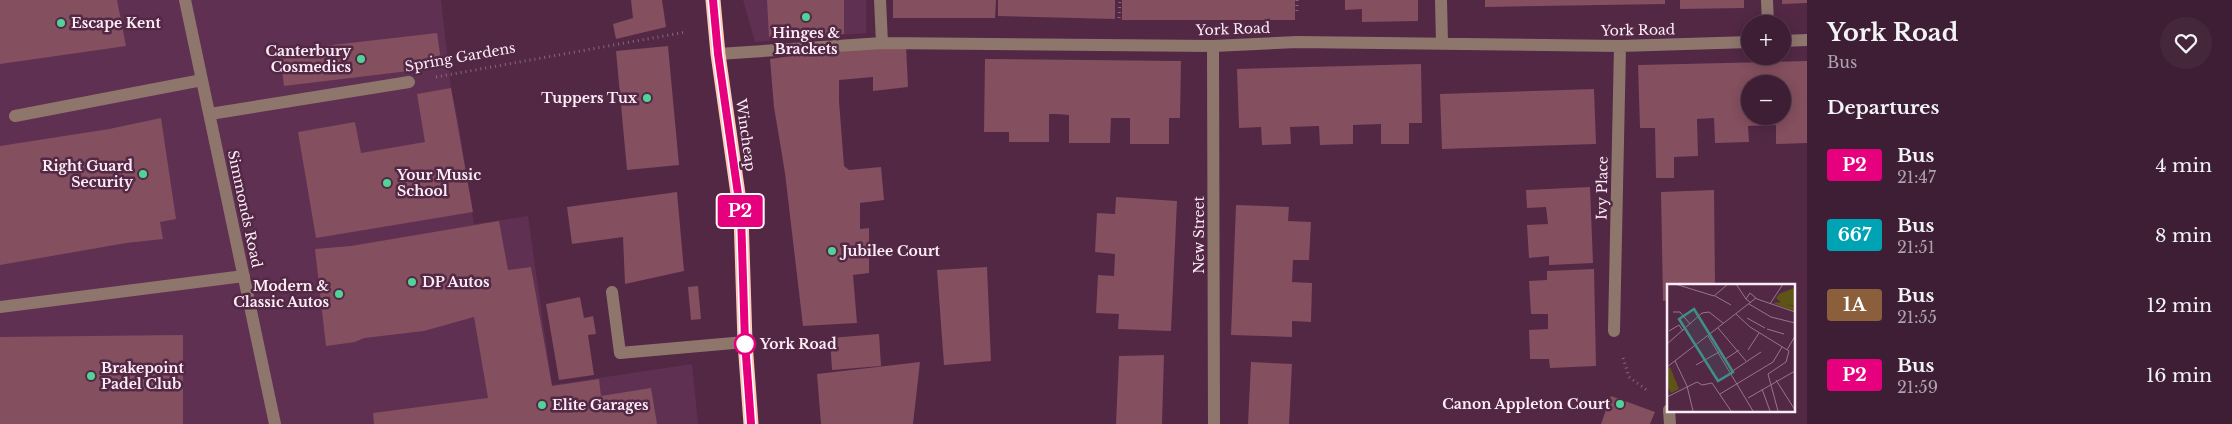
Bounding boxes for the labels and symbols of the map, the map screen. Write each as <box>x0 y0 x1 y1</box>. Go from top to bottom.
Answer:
marker: Hinges & Brackets <box>800 11 812 23</box>
place label: Escape Kent <box>71 14 161 32</box>
marker: Escape Kent <box>55 17 67 29</box>
street label: York Road <box>1195 19 1271 39</box>
street label: York Road <box>1600 20 1676 40</box>
place label: Hinges & Brackets <box>772 24 840 58</box>
street label: Spring Gardens <box>403 38 517 76</box>
place label: Canterbury Cosmedics <box>265 42 352 76</box>
marker: Canterbury Cosmedics <box>355 53 367 65</box>
place label: Tuppers Tux <box>541 89 638 107</box>
marker: Tuppers Tux <box>641 92 653 104</box>
street label: Wincheap <box>732 97 760 172</box>
street label: Simmonds Road <box>224 149 266 270</box>
street label: Ivy Place <box>1592 156 1612 220</box>
place label: Right Guard Security <box>42 157 134 191</box>
place label: Your Music School <box>396 166 481 200</box>
marker: Right Guard Security <box>137 168 149 180</box>
marker: Your Music School <box>381 177 393 189</box>
line badge: P2 <box>718 195 762 227</box>
street label: New Street <box>1190 195 1208 274</box>
place label: Jubilee Court <box>839 242 941 260</box>
marker: Jubilee Court <box>826 245 838 257</box>
place label: DP Autos <box>422 273 490 291</box>
marker: DP Autos <box>406 276 418 288</box>
place label: Modern & Classic Autos <box>233 277 330 311</box>
inset map <box>1667 284 1794 412</box>
marker: Modern & Classic Autos <box>333 288 345 300</box>
marker: York Road <box>734 333 756 355</box>
place label: York Road <box>759 335 837 353</box>
place label: Brakepoint Padel Club <box>101 359 185 393</box>
marker: Brakepoint Padel Club <box>85 370 97 382</box>
place label: Canon Appleton Court <box>1442 395 1611 413</box>
place label: Elite Garages <box>552 396 649 414</box>
marker: Canon Appleton Court <box>1614 398 1626 410</box>
marker: Elite Garages <box>536 399 548 411</box>

